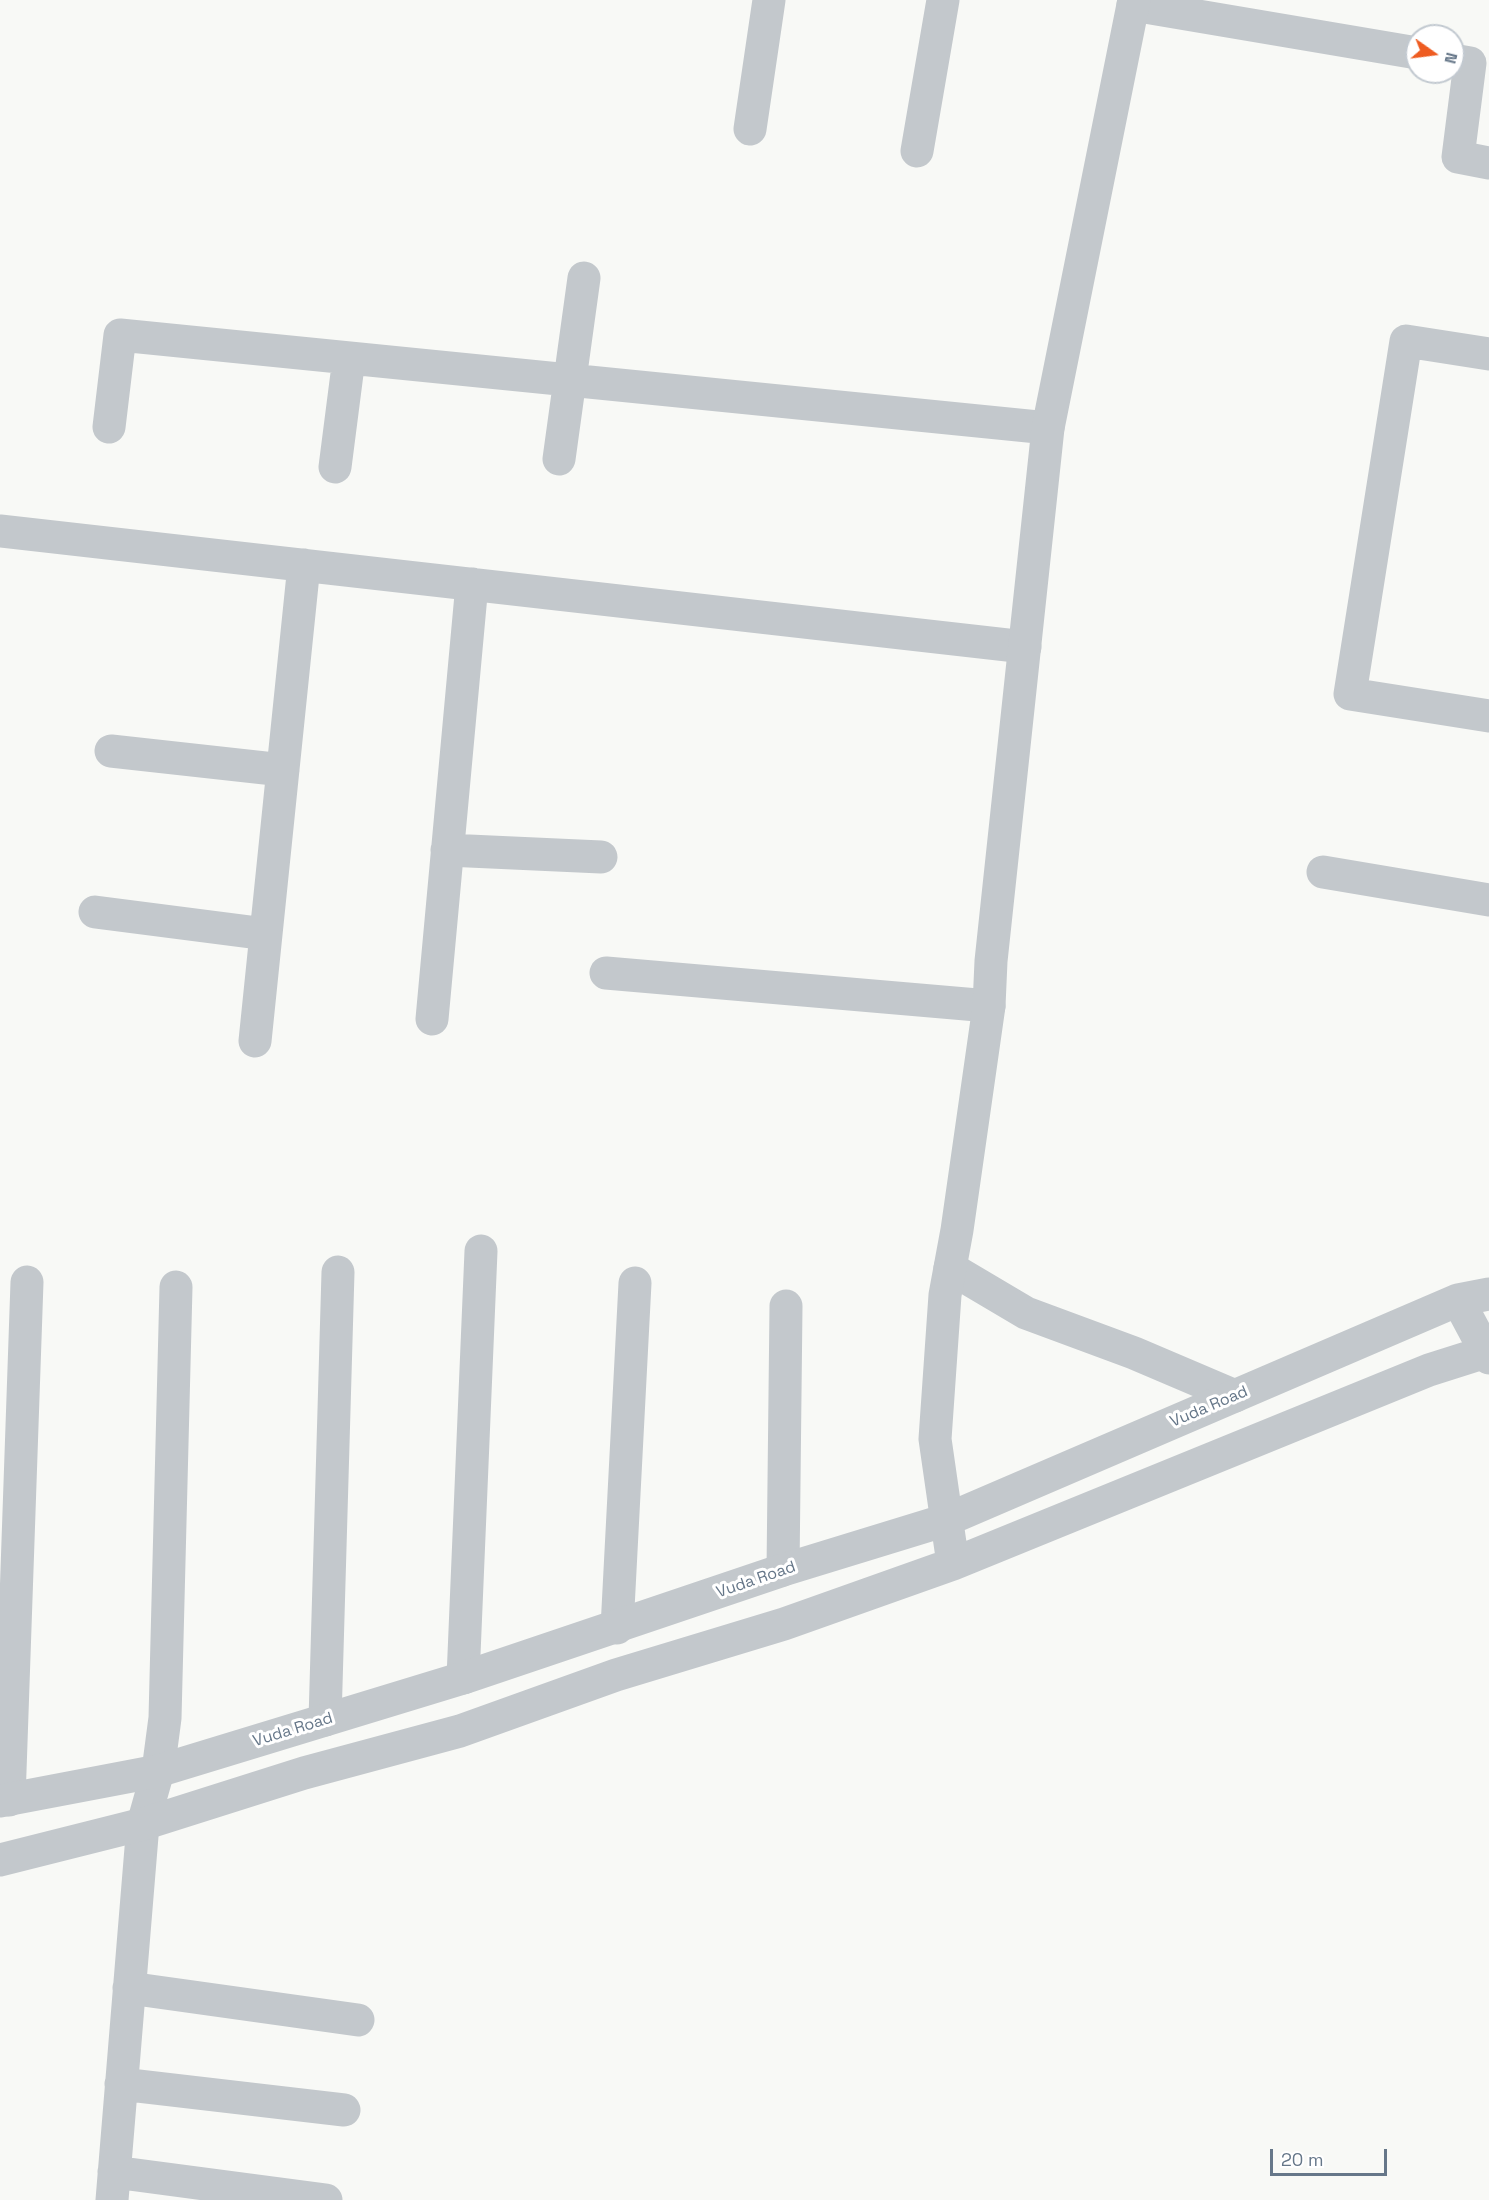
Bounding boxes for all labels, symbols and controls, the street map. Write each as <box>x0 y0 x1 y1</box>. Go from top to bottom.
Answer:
north arrow <box>1405 24 1465 84</box>
text: N <box>1440 50 1462 66</box>
street label: Vuda Road <box>1167 1382 1251 1432</box>
street label: Vuda Road <box>714 1558 798 1602</box>
street label: Vuda Road <box>251 1709 335 1751</box>
scale bar <box>1273 2137 1390 2175</box>
text: 20 m <box>1281 2148 1324 2171</box>

